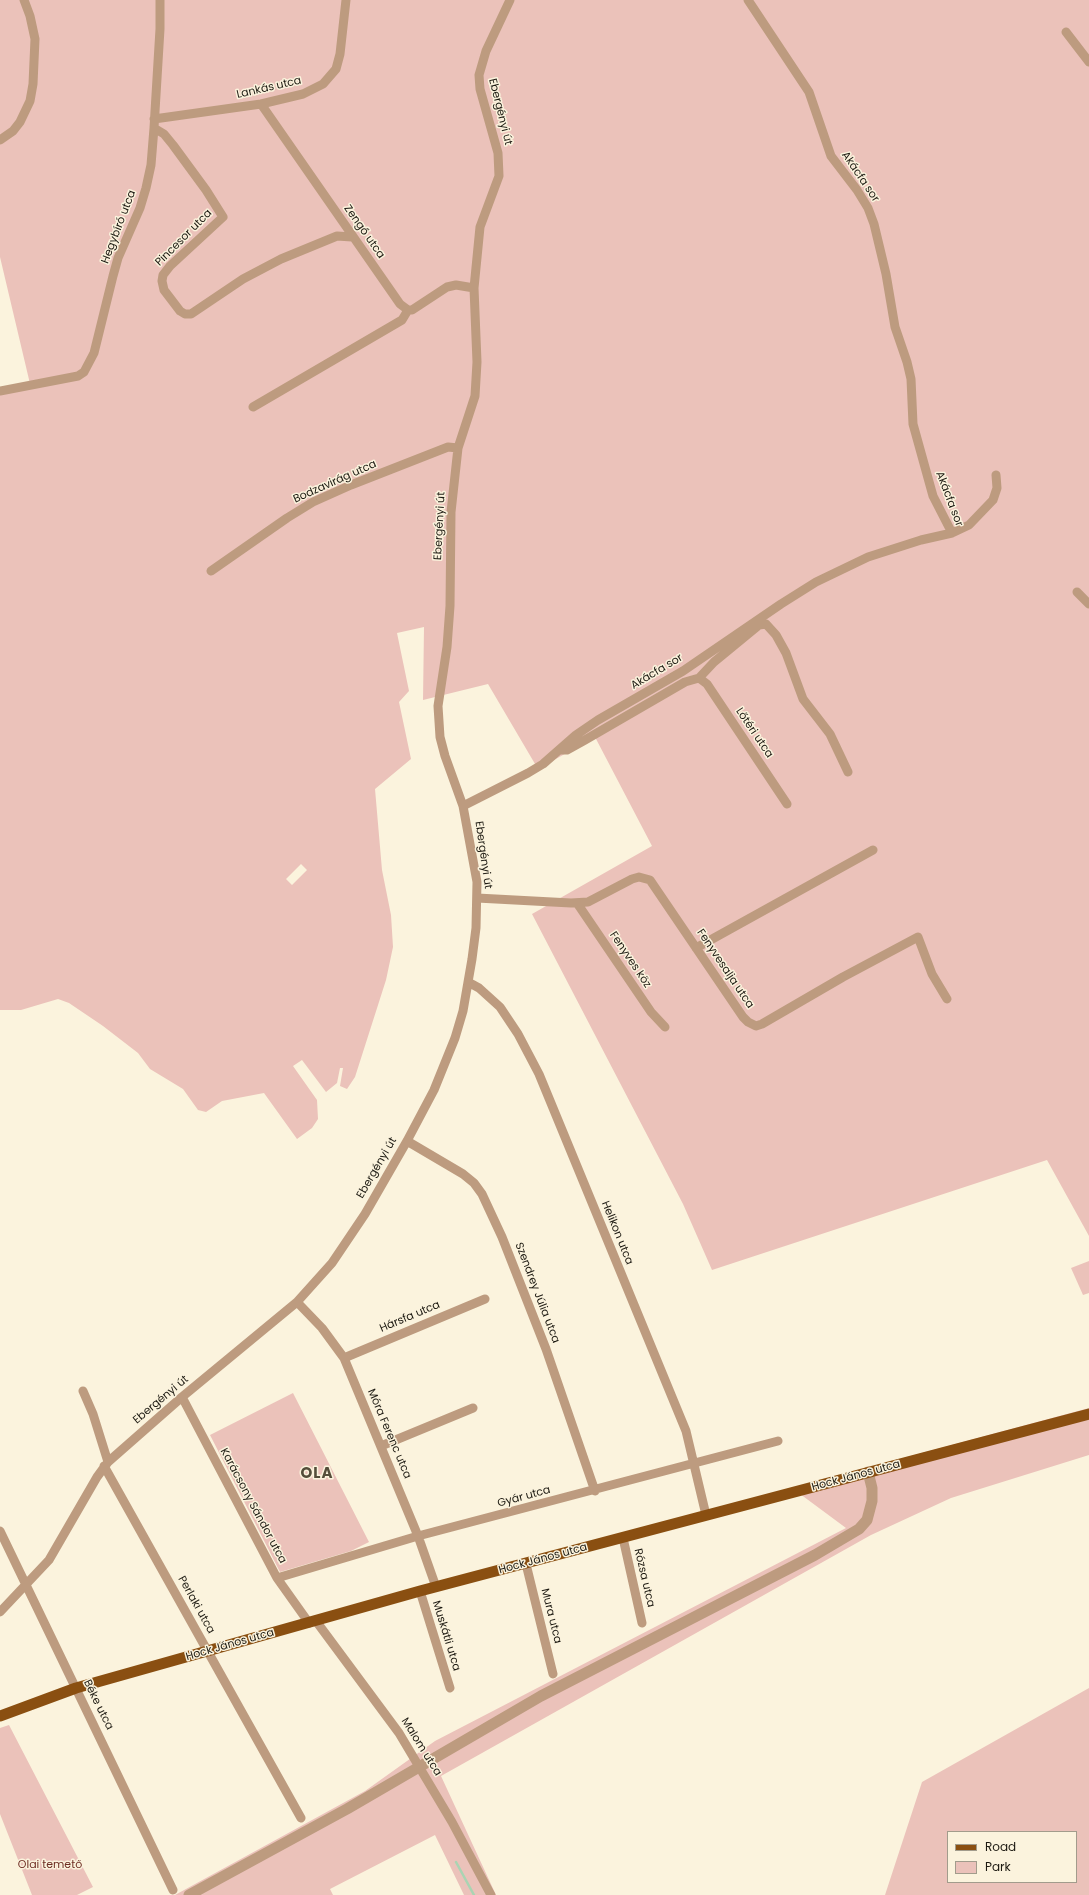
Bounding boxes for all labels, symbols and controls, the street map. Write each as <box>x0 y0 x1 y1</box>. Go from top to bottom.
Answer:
street label: Lankás utca <box>235 74 303 102</box>
street label: Ebergényi út <box>485 77 515 147</box>
street label: Akácfa sor <box>838 149 882 205</box>
street label: Hegybíró utca <box>99 188 139 266</box>
street label: Zengő utca <box>341 203 387 261</box>
street label: Pincesor utca <box>153 207 215 269</box>
street label: Bodzavirág utca <box>291 458 379 506</box>
street label: Akácfa sor <box>932 470 966 528</box>
street label: Ebergényi út <box>432 492 448 560</box>
street label: Akácfa sor <box>629 651 685 693</box>
street label: Lőtéri utca <box>732 705 776 761</box>
street label: Ebergényi út <box>472 820 494 890</box>
street label: Fenyvesalja utca <box>694 927 756 1011</box>
street label: Fenyves köz <box>606 929 654 991</box>
street label: Ebergényi út <box>354 1135 400 1201</box>
street label: Helikon utca <box>598 1199 636 1267</box>
street label: Szendrey Júlia utca <box>512 1241 562 1345</box>
street label: Hársfa utca <box>378 1298 442 1336</box>
street label: Ebergényi út <box>131 1373 191 1427</box>
street label: Móra Ferenc utca <box>364 1387 414 1481</box>
street label: Karácsony Sándor utca <box>217 1446 289 1566</box>
street label: Hock János utca <box>810 1458 902 1494</box>
district label: OLA <box>301 1465 333 1483</box>
street label: Gyár utca <box>496 1484 552 1510</box>
street label: Hock János utca <box>497 1541 589 1577</box>
street label: Rózsa utca <box>631 1547 657 1609</box>
street label: Perlaki utca <box>175 1574 217 1636</box>
street label: Mura utca <box>538 1587 564 1645</box>
street label: Muskátli utca <box>429 1599 463 1673</box>
street label: Hock János utca <box>184 1626 276 1664</box>
street label: Béke utca <box>80 1678 116 1732</box>
street label: Malom utca <box>398 1715 444 1779</box>
legend <box>947 1831 1077 1883</box>
text: Road <box>985 1838 1016 1855</box>
park label: Olai temető <box>18 1858 82 1872</box>
text: Park <box>985 1858 1011 1875</box>

